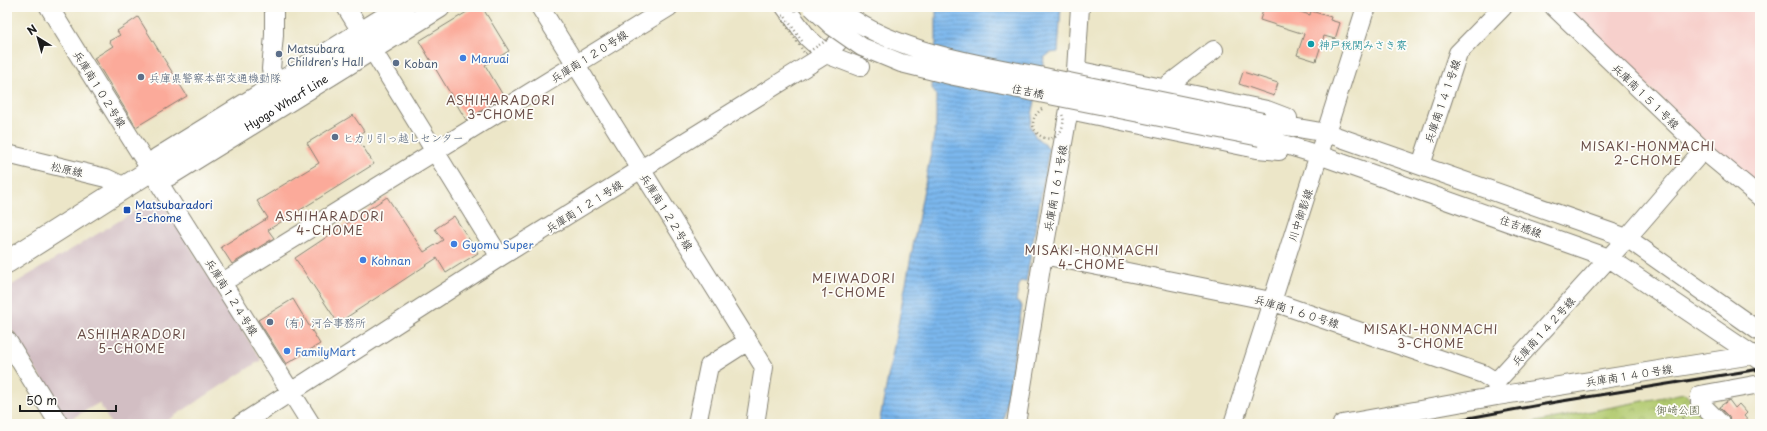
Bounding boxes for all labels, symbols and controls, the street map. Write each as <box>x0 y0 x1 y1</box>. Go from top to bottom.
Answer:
north arrow <box>18 18 58 58</box>
text: N <box>23 20 41 39</box>
street label: 兵庫南１２０号線 <box>547 25 631 87</box>
place label: 神戸税関みさき寮 <box>1319 36 1407 53</box>
marker: 神戸税関みさき寮 <box>1306 39 1316 49</box>
place label: Matsubara Children's Hall <box>287 40 364 70</box>
street label: 兵庫南１０２号線 <box>69 47 131 131</box>
marker: Matsubara Children's Hall <box>274 49 284 59</box>
place label: Maruai <box>471 50 509 67</box>
marker: Maruai <box>458 53 468 63</box>
place label: Koban <box>404 55 438 72</box>
street label: 兵庫南１４１号線 <box>1420 57 1464 145</box>
marker: Koban <box>391 58 401 68</box>
street label: 兵庫南１５１号線 <box>1608 59 1684 133</box>
place label: 兵庫県警察本部交通機動隊 <box>149 69 281 86</box>
street label: Hyogo Wharf Line <box>241 70 331 134</box>
marker: 兵庫県警察本部交通機動隊 <box>136 72 146 82</box>
street label: 住吉橋 <box>1010 80 1046 102</box>
district label: ASHIHARADORI 3-CHOME <box>446 91 556 123</box>
place label: ヒカリ引っ越しセンター <box>343 129 464 146</box>
marker: ヒカリ引っ越しセンター <box>330 132 340 142</box>
district label: MISAKI-HONMACHI 2-CHOME <box>1580 137 1716 169</box>
street label: 兵庫南１６１号線 <box>1039 143 1071 233</box>
street label: 松原線 <box>49 157 85 181</box>
street label: 兵庫南１２２号線 <box>636 170 698 254</box>
street label: 兵庫南１２１号線 <box>542 175 626 237</box>
street label: 川中御影線 <box>1283 186 1317 244</box>
place label: Matsubaradori 5-chome <box>135 196 213 226</box>
marker: Matsubaradori 5-chome <box>122 205 132 215</box>
district label: ASHIHARADORI 4-CHOME <box>275 207 385 239</box>
street label: 住吉橋線 <box>1497 210 1545 242</box>
place label: Gyomu Super <box>462 236 533 253</box>
marker: Gyomu Super <box>449 239 459 249</box>
district label: MISAKI-HONMACHI 4-CHOME <box>1024 241 1160 273</box>
place label: Kohnan <box>371 252 411 269</box>
street label: 兵庫南１２４号線 <box>201 255 263 339</box>
marker: Kohnan <box>358 255 368 265</box>
district label: MEIWADORI 1-CHOME <box>812 269 896 301</box>
street label: 兵庫南１６０号線 <box>1252 290 1342 332</box>
street label: 兵庫南１４２号線 <box>1507 293 1579 369</box>
place label: （有）河合事務所 <box>278 314 366 331</box>
marker: （有）河合事務所 <box>265 317 275 327</box>
district label: MISAKI-HONMACHI 3-CHOME <box>1363 320 1499 352</box>
district label: ASHIHARADORI 5-CHOME <box>77 325 187 357</box>
place label: FamilyMart <box>295 343 356 360</box>
marker: FamilyMart <box>282 346 292 356</box>
street label: 兵庫南１４０号線 <box>1584 360 1674 390</box>
scale bar <box>20 387 116 413</box>
text: 50 m <box>26 391 57 409</box>
park label: 御崎公園 <box>1656 401 1700 418</box>

